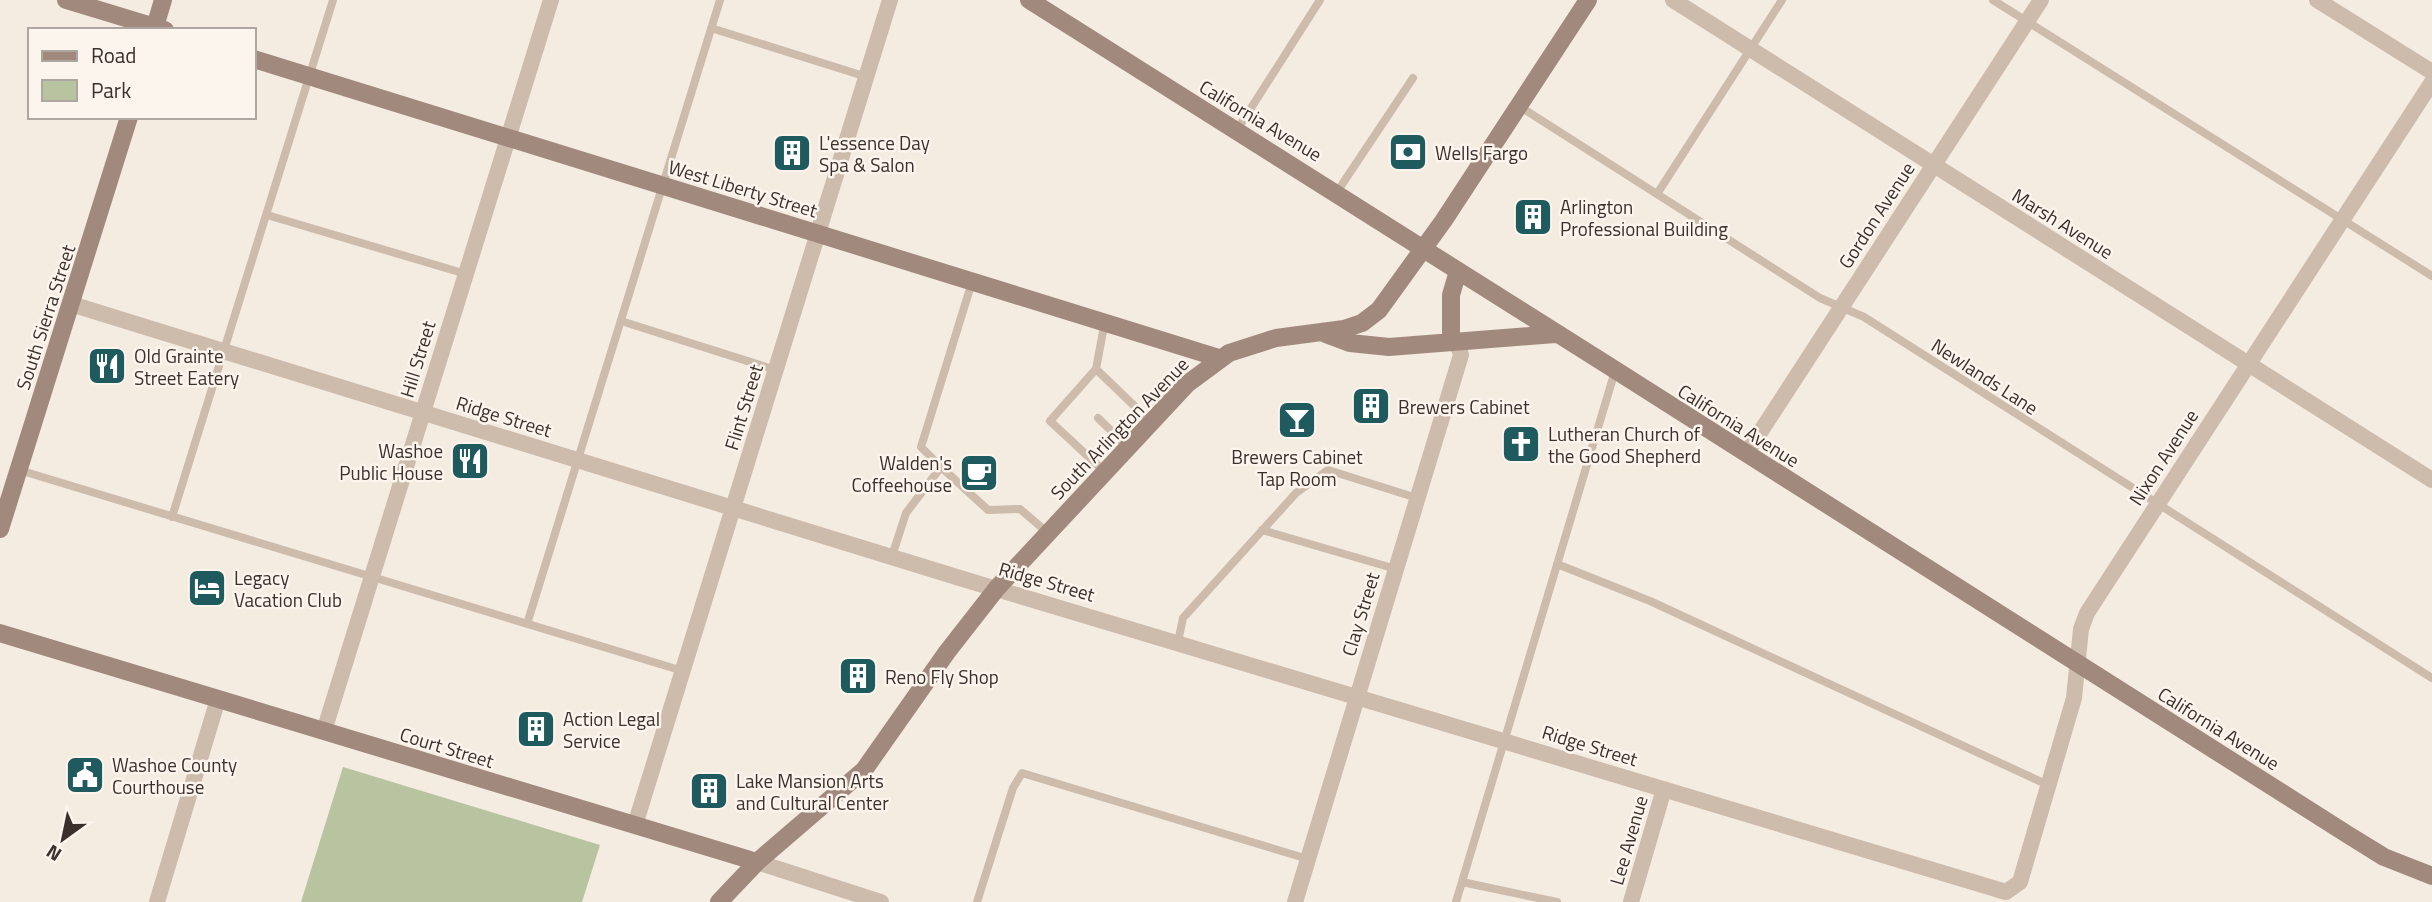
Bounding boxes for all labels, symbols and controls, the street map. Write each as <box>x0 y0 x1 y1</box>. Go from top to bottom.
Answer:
legend <box>28 28 256 119</box>
text: Road <box>91 39 136 71</box>
street label: California Avenue <box>1194 72 1328 168</box>
text: Park <box>91 74 131 106</box>
place label: L'essence Day Spa & Salon <box>819 128 930 179</box>
bank icon: Wells Fargo <box>1387 131 1429 173</box>
building icon: L'essence Day Spa & Salon <box>771 132 813 174</box>
place label: Wells Fargo <box>1435 138 1528 167</box>
street label: West Liberty Street <box>665 152 821 224</box>
street label: Gordon Avenue <box>1831 156 1921 274</box>
street label: Marsh Avenue <box>2007 180 2119 266</box>
place label: Arlington Professional Building <box>1560 192 1728 243</box>
building icon: Arlington Professional Building <box>1512 196 1554 238</box>
street label: South Sierra Street <box>8 240 82 393</box>
street label: Hill Street <box>392 317 442 401</box>
street label: Newlands Lane <box>1926 331 2044 421</box>
place label: Old Grainte Street Eatery <box>134 341 239 392</box>
restaurant icon: Old Grainte Street Eatery <box>86 345 128 387</box>
street label: South Arlington Avenue <box>1043 350 1195 506</box>
street label: Flint Street <box>716 360 770 454</box>
street label: California Avenue <box>1673 376 1805 474</box>
building icon: Brewers Cabinet <box>1350 385 1392 427</box>
street label: Ridge Street <box>453 388 556 444</box>
place label: Brewers Cabinet <box>1398 392 1530 421</box>
bar icon: Brewers Cabinet Tap Room <box>1276 399 1318 441</box>
street label: Nixon Avenue <box>2121 403 2205 511</box>
place label: Lutheran Church of the Good Shepherd <box>1548 419 1701 470</box>
church icon: Lutheran Church of the Good Shepherd <box>1500 423 1542 465</box>
place label: Washoe Public House <box>339 436 443 487</box>
restaurant icon: Washoe Public House <box>449 440 491 482</box>
place label: Brewers Cabinet Tap Room <box>1231 442 1363 493</box>
place label: Walden's Coffeehouse <box>851 448 952 499</box>
cafe icon: Walden's Coffeehouse <box>958 452 1000 494</box>
street label: Ridge Street <box>996 553 1099 609</box>
place label: Legacy Vacation Club <box>234 563 342 614</box>
hotel icon: Legacy Vacation Club <box>186 567 228 609</box>
street label: Clay Street <box>1333 568 1387 660</box>
building icon: Reno Fly Shop <box>837 655 879 697</box>
place label: Reno Fly Shop <box>885 662 999 691</box>
street label: California Avenue <box>2153 679 2285 777</box>
place label: Action Legal Service <box>563 704 660 755</box>
building icon: Action Legal Service <box>515 708 557 750</box>
street label: Ridge Street <box>1539 717 1642 773</box>
street label: Court Street <box>397 719 498 775</box>
place label: Washoe County Courthouse <box>112 750 237 801</box>
public building icon: Washoe County Courthouse <box>64 754 106 796</box>
place label: Lake Mansion Arts and Cultural Center <box>736 766 889 817</box>
building icon: Lake Mansion Arts and Cultural Center <box>688 770 730 812</box>
street label: Lee Avenue <box>1601 792 1655 888</box>
north arrow <box>28 804 98 874</box>
text: N <box>40 838 67 869</box>

